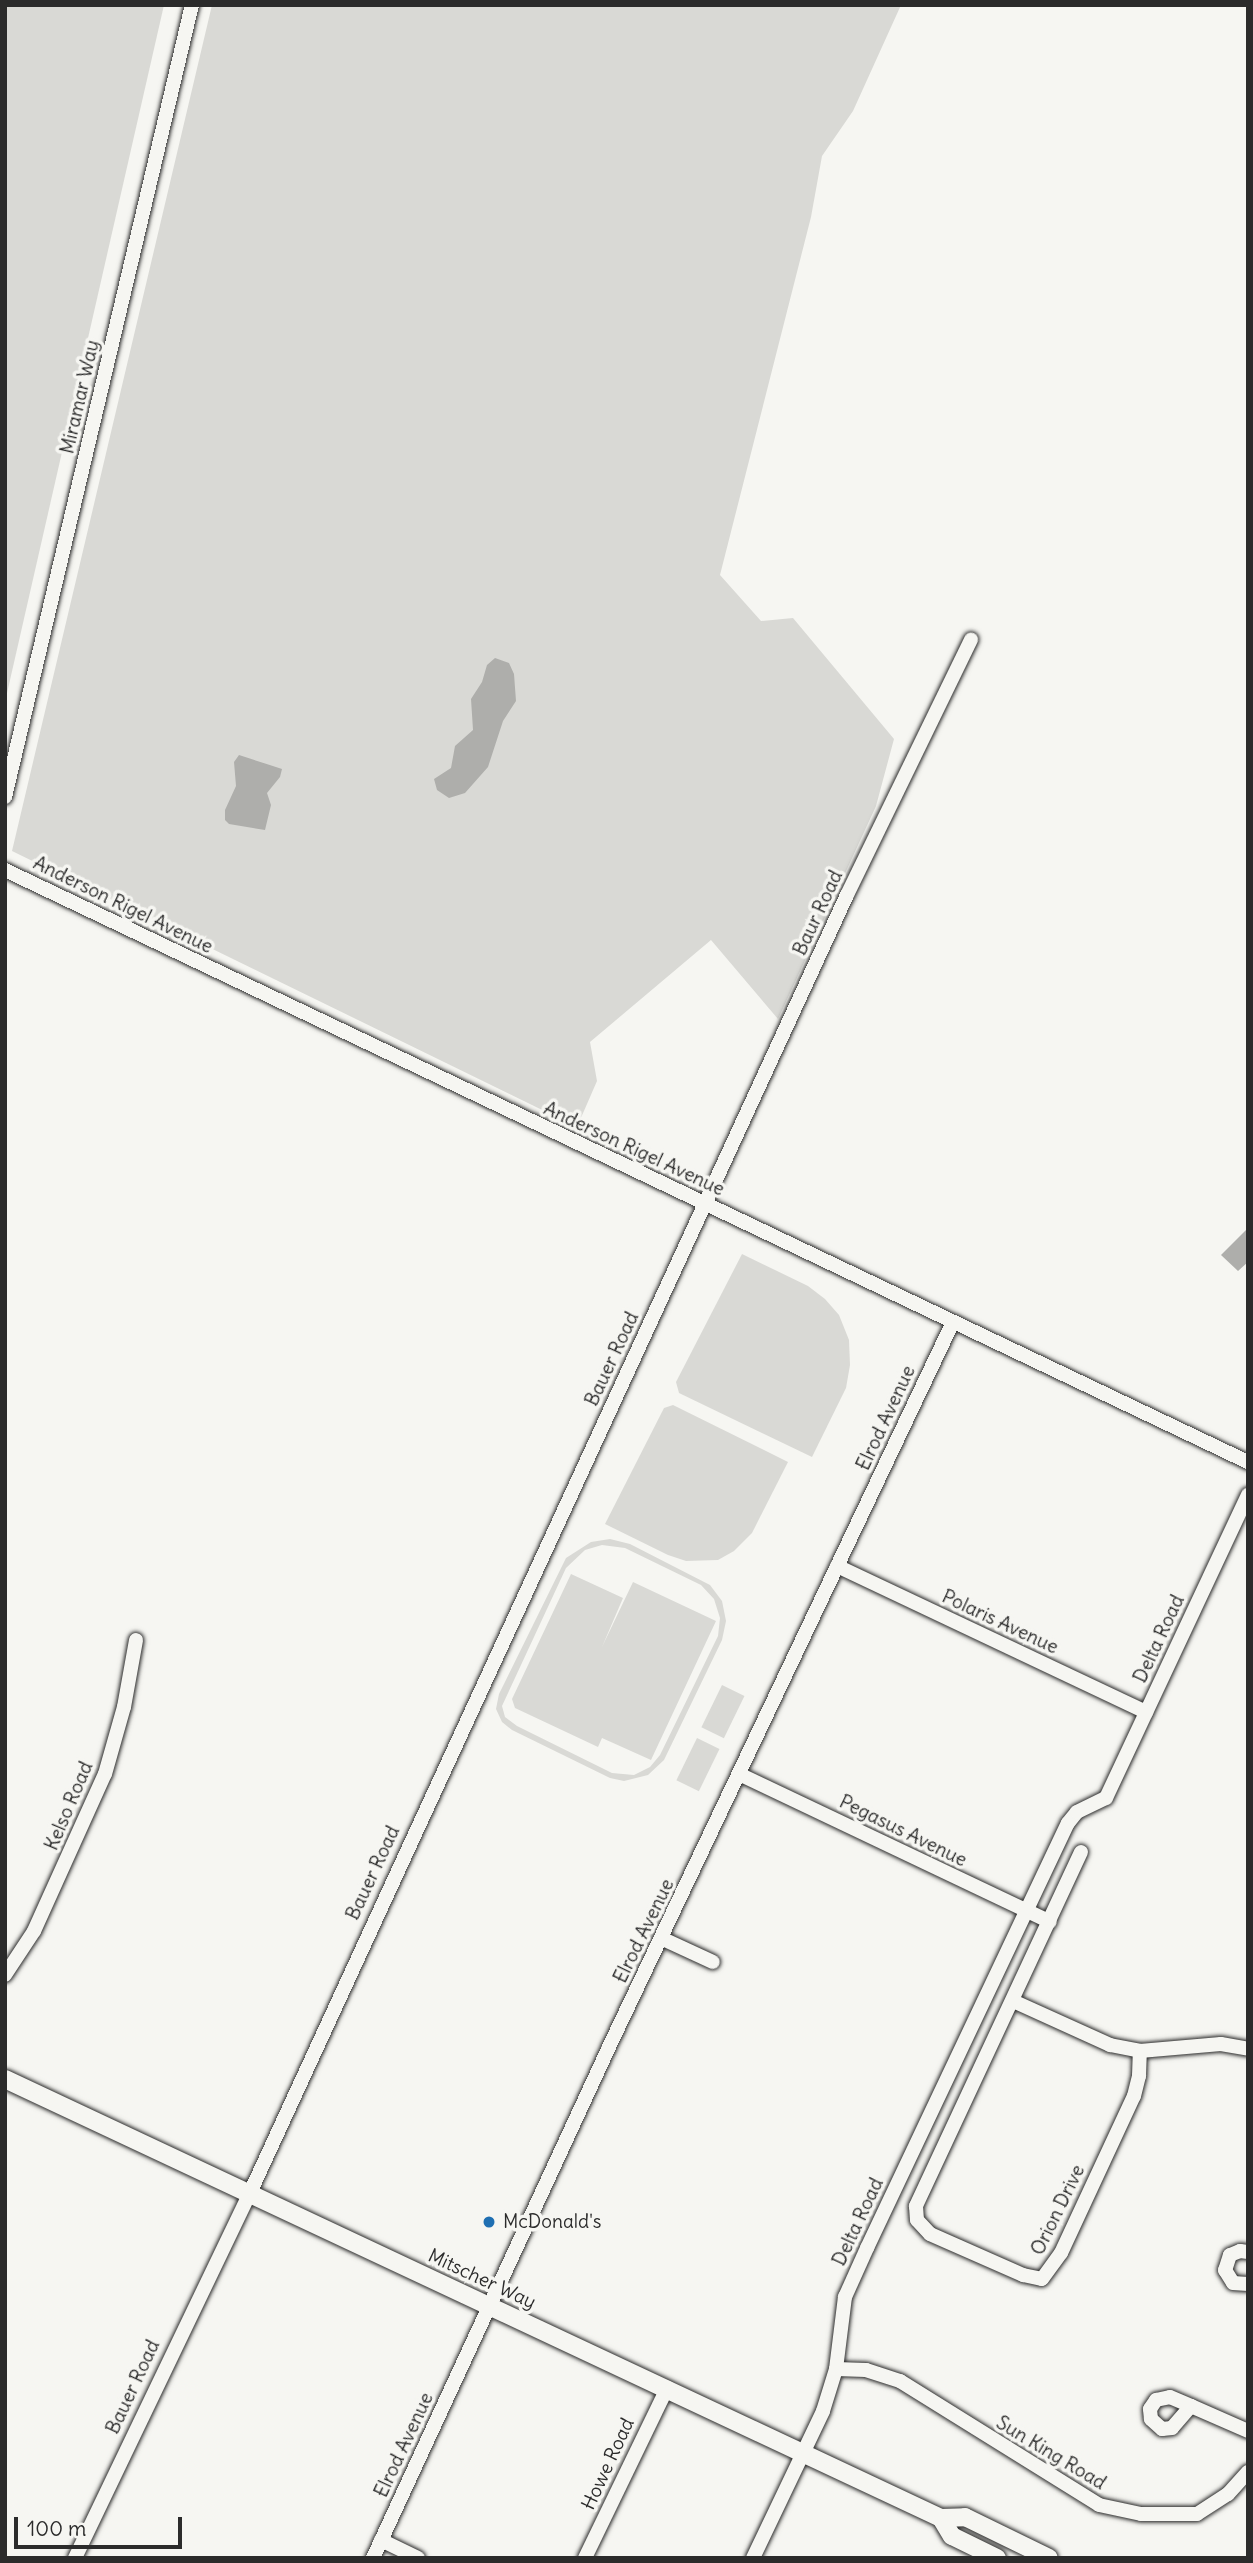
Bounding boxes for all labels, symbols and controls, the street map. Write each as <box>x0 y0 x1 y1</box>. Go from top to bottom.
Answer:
street label: Miramar Way <box>56 338 104 456</box>
street label: Anderson Rigel Avenue <box>30 852 216 958</box>
street label: Baur Road <box>788 867 848 959</box>
street label: Anderson Rigel Avenue <box>540 1097 728 1201</box>
street label: Bauer Road <box>580 1308 644 1410</box>
street label: Elrod Avenue <box>852 1362 920 1474</box>
street label: Polaris Avenue <box>938 1585 1062 1659</box>
street label: Delta Road <box>1129 1591 1189 1687</box>
street label: Kelso Road <box>40 1758 98 1854</box>
street label: Pegasus Avenue <box>836 1790 970 1872</box>
street label: Bauer Road <box>341 1822 405 1924</box>
street label: Elrod Avenue <box>609 1875 679 1987</box>
street label: Orion Drive <box>1026 2161 1090 2259</box>
street label: Delta Road <box>828 2174 888 2270</box>
place label: McDonald's <box>503 2211 601 2233</box>
marker: McDonald's <box>481 2214 497 2230</box>
street label: Mitscher Way <box>425 2244 539 2314</box>
street label: Bauer Road <box>101 2336 165 2438</box>
street label: Elrod Avenue <box>370 2389 438 2501</box>
street label: Sun King Road <box>992 2411 1110 2495</box>
street label: Howe Road <box>577 2415 639 2513</box>
scale bar <box>18 2504 186 2548</box>
text: 100 m <box>27 2515 86 2542</box>

